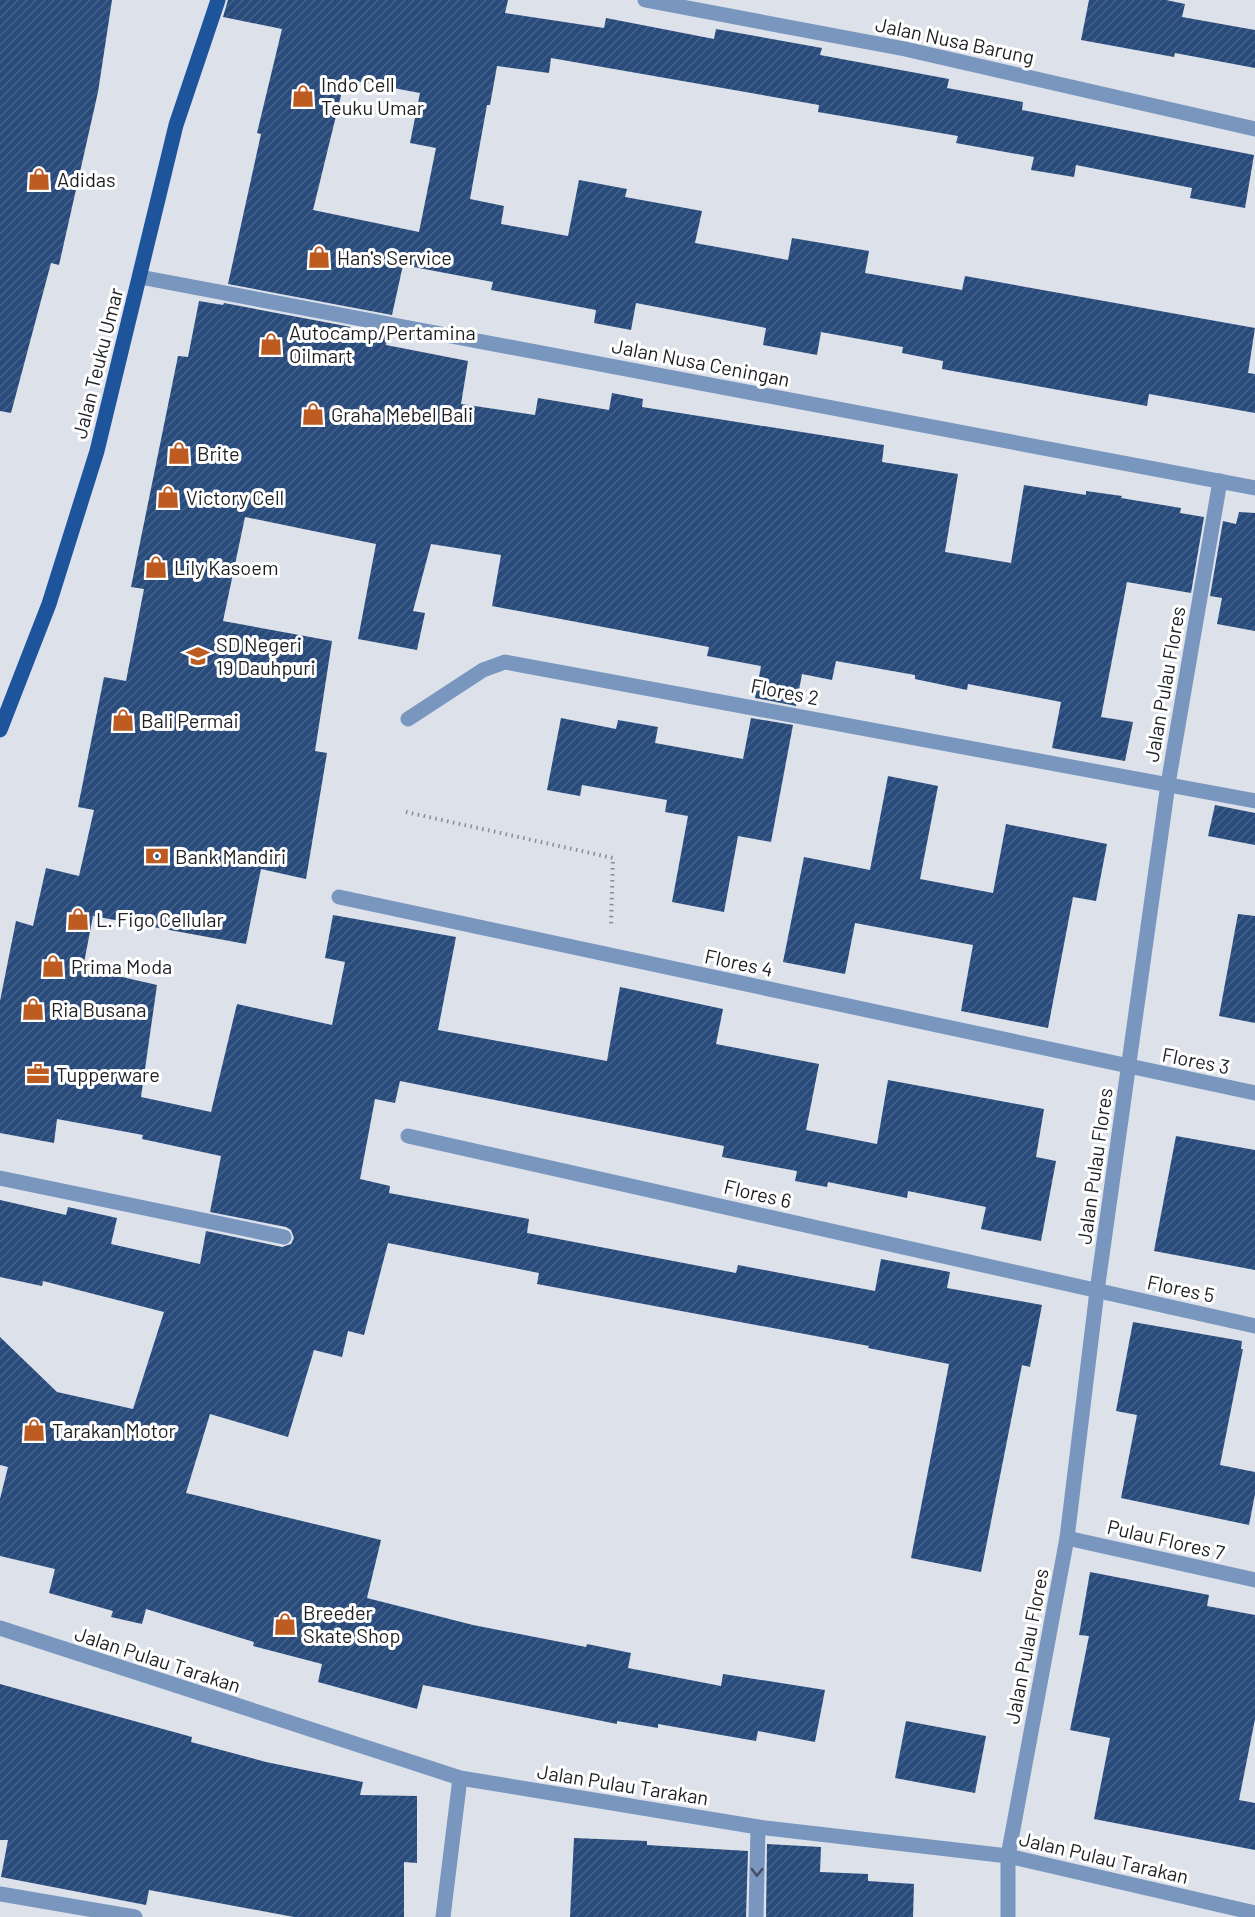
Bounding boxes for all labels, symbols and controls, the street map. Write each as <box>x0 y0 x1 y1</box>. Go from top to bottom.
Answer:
street label: Jalan Nusa Barung <box>873 11 1037 69</box>
place label: Indo Cell Teuku Umar <box>321 72 424 119</box>
shop icon: Indo Cell Teuku Umar <box>290 83 316 109</box>
shop icon: Adidas <box>26 166 52 192</box>
place label: Adidas <box>57 167 116 191</box>
shop icon: Han's Service <box>306 244 332 270</box>
place label: Han's Service <box>337 245 452 269</box>
street label: Jalan Teuku Umar <box>67 285 127 441</box>
place label: Autocamp/Pertamina Oilmart <box>289 320 476 367</box>
shop icon: Autocamp/Pertamina Oilmart <box>258 331 284 357</box>
street label: Jalan Nusa Ceningan <box>610 333 792 391</box>
shop icon: Graha Mebel Bali <box>300 401 326 427</box>
place label: Graha Mebel Bali <box>331 402 473 426</box>
shop icon: Brite <box>166 440 192 466</box>
place label: Brite <box>197 441 240 465</box>
shop icon: Victory Cell <box>155 484 181 510</box>
place label: Victory Cell <box>186 485 284 509</box>
shop icon: Lily Kasoem <box>143 554 169 580</box>
place label: Lily Kasoem <box>174 555 278 579</box>
street label: Jalan Pulau Flores <box>1138 604 1190 764</box>
place label: SD Negeri 19 Dauhpuri <box>216 632 316 679</box>
school or university icon: SD Negeri 19 Dauhpuri <box>185 643 211 669</box>
street label: Flores 2 <box>749 673 821 709</box>
shop icon: Bali Permai <box>110 707 136 733</box>
place label: Bali Permai <box>141 708 239 732</box>
bank icon: Bank Mandiri <box>144 843 170 869</box>
place label: Bank Mandiri <box>175 844 286 868</box>
shop icon: L. Figo Cellular <box>65 906 91 932</box>
place label: L. Figo Cellular <box>96 907 224 931</box>
street label: Flores 4 <box>703 943 775 981</box>
shop icon: Prima Moda <box>40 953 66 979</box>
place label: Prima Moda <box>71 954 172 978</box>
shop icon: Ria Busana <box>20 996 46 1022</box>
place label: Ria Busana <box>51 997 146 1021</box>
street label: Flores 3 <box>1160 1042 1232 1078</box>
office icon: Tupperware <box>25 1061 51 1087</box>
place label: Tupperware <box>56 1062 160 1086</box>
street label: Jalan Pulau Flores <box>1071 1086 1117 1246</box>
street label: Flores 6 <box>722 1174 794 1212</box>
street label: Flores 5 <box>1145 1269 1217 1307</box>
shop icon: Tarakan Motor <box>21 1417 47 1443</box>
place label: Tarakan Motor <box>52 1418 176 1442</box>
street label: Pulau Flores 7 <box>1105 1514 1228 1564</box>
street label: Jalan Pulau Flores <box>999 1566 1053 1726</box>
place label: Breeder Skate Shop <box>303 1600 401 1647</box>
shop icon: Breeder Skate Shop <box>272 1611 298 1637</box>
street label: Jalan Pulau Tarakan <box>72 1621 244 1697</box>
street label: Jalan Pulau Tarakan <box>536 1759 710 1809</box>
street label: Jalan Pulau Tarakan <box>1017 1826 1191 1888</box>
one-way arrow <box>751 1868 763 1877</box>

